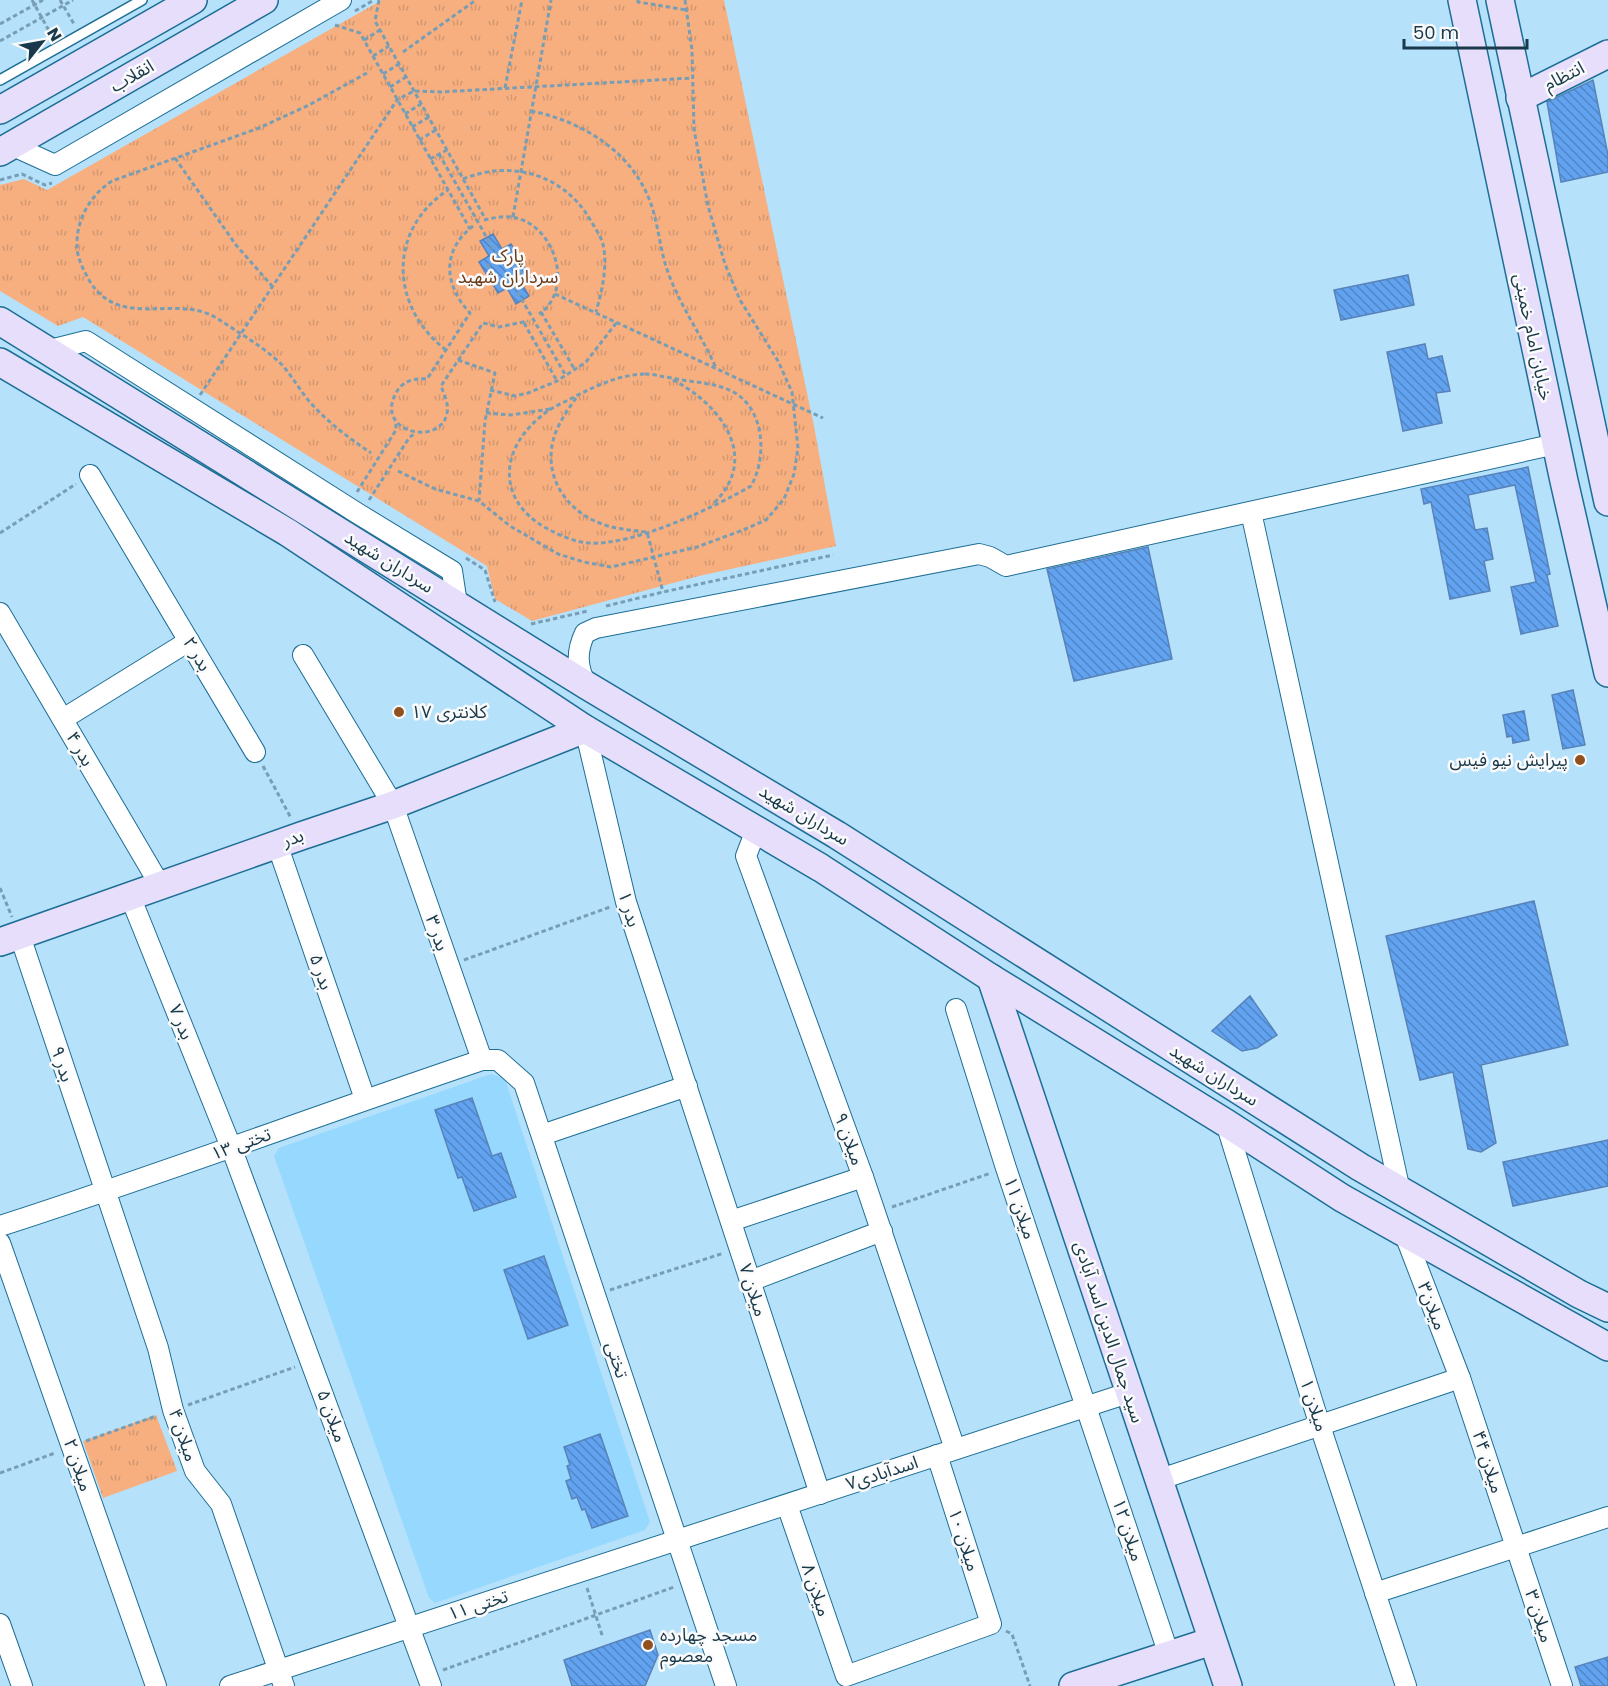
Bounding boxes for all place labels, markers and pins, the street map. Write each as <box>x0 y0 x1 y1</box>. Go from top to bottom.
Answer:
place label: کلانتری ۱۷ <box>411 699 488 724</box>
marker: کلانتری ۱۷ <box>392 705 406 719</box>
place label: پیرایش نیو فیس <box>1449 747 1568 772</box>
marker: پیرایش نیو فیس <box>1573 753 1587 767</box>
place label: مسجد چهارده معصوم <box>660 1622 758 1670</box>
marker: مسجد چهارده معصوم <box>641 1638 655 1652</box>

